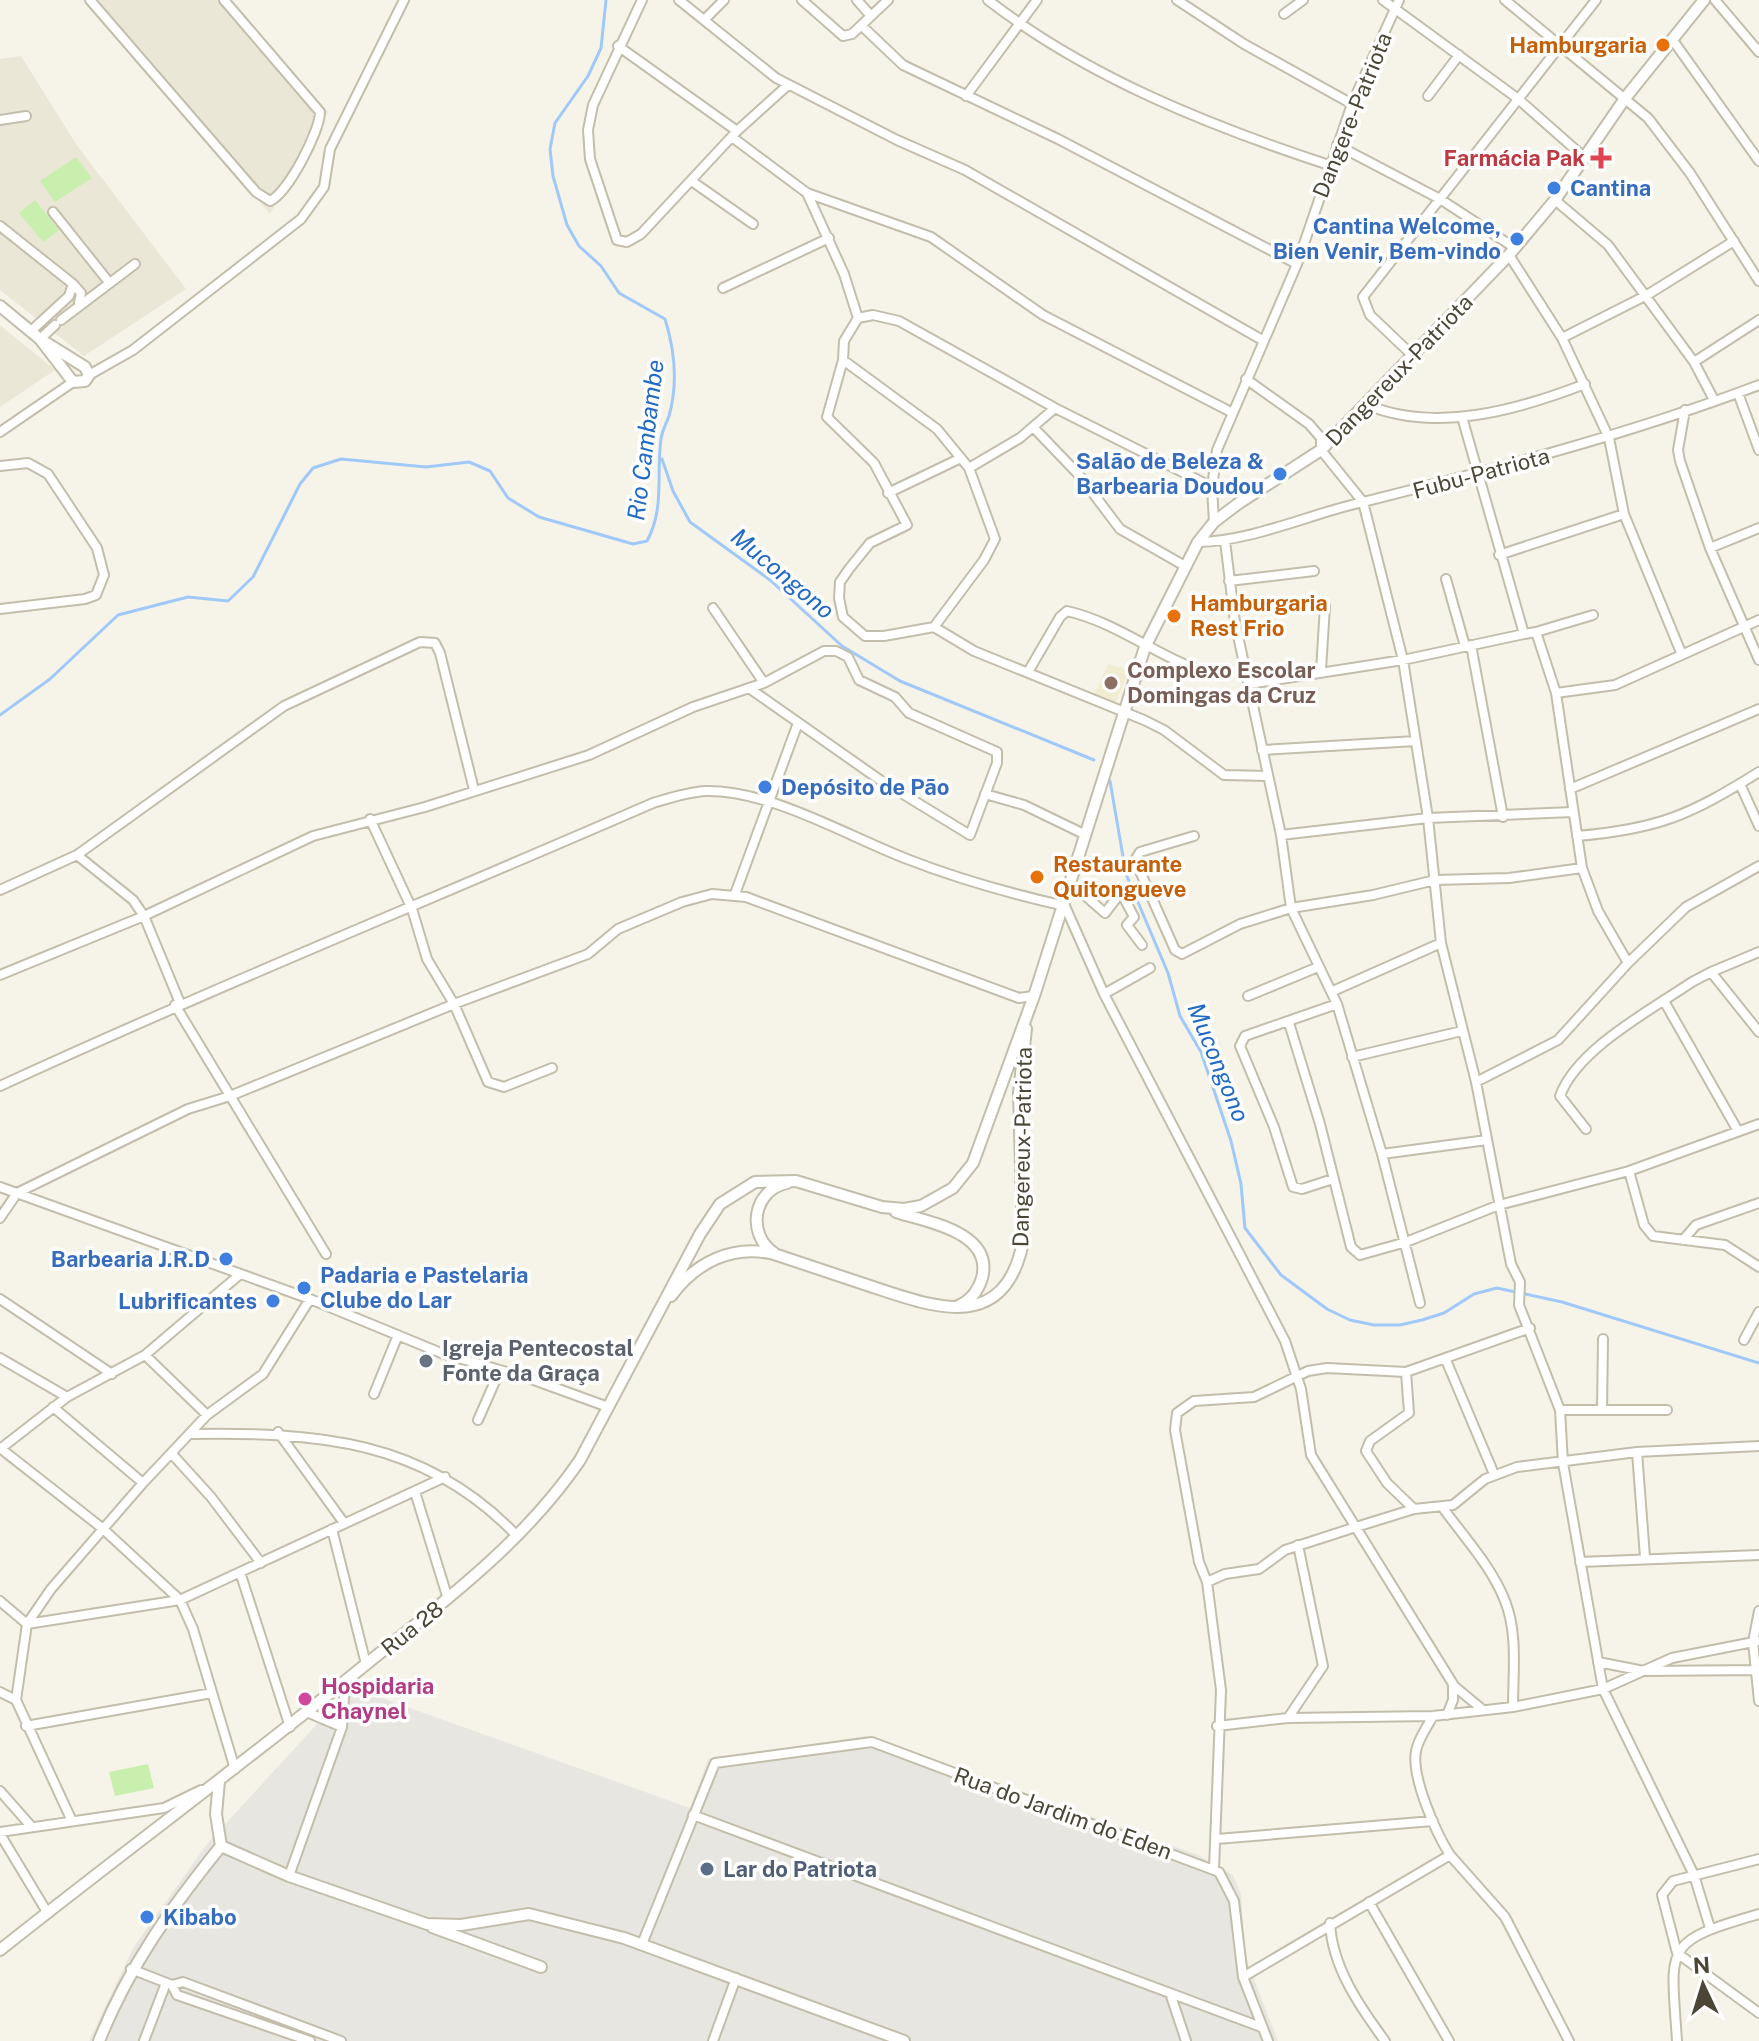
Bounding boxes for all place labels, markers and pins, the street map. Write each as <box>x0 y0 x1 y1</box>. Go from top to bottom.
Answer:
place label: Hamburgaria <box>1509 32 1647 58</box>
marker: Hamburgaria <box>1654 36 1672 54</box>
place label: Farmácia Pak <box>1444 145 1585 171</box>
marker: Farmácia Pak <box>1592 149 1610 167</box>
place label: Cantina <box>1570 175 1651 201</box>
marker: Cantina <box>1545 179 1563 197</box>
place label: Cantina Welcome, Bien Venir, Bem-vindo <box>1273 213 1501 264</box>
marker: Cantina Welcome, Bien Venir, Bem-vindo <box>1508 230 1526 248</box>
place label: Salão de Beleza & Barbearia Doudou <box>1076 448 1264 499</box>
marker: Salão de Beleza & Barbearia Doudou <box>1271 465 1289 483</box>
place label: Hamburgaria Rest Frio <box>1190 590 1328 641</box>
marker: Hamburgaria Rest Frio <box>1165 607 1183 625</box>
place label: Complexo Escolar Domingas da Cruz <box>1127 657 1316 708</box>
marker: Complexo Escolar Domingas da Cruz <box>1102 674 1120 692</box>
place label: Depósito de Pão <box>781 774 949 800</box>
marker: Depósito de Pão <box>756 778 774 796</box>
place label: Restaurante Quitongueve <box>1053 851 1186 902</box>
marker: Restaurante Quitongueve <box>1028 868 1046 886</box>
place label: Barbearia J.R.D <box>51 1246 210 1272</box>
marker: Barbearia J.R.D <box>217 1250 235 1268</box>
place label: Padaria e Pastelaria Clube do Lar <box>320 1262 529 1313</box>
marker: Padaria e Pastelaria Clube do Lar <box>295 1279 313 1297</box>
place label: Lubrificantes <box>118 1288 257 1314</box>
marker: Lubrificantes <box>264 1292 282 1310</box>
place label: Igreja Pentecostal Fonte da Graça <box>442 1335 634 1386</box>
marker: Igreja Pentecostal Fonte da Graça <box>417 1352 435 1370</box>
place label: Hospidaria Chaynel <box>321 1673 434 1724</box>
marker: Hospidaria Chaynel <box>296 1690 314 1708</box>
place label: Lar do Patriota <box>723 1856 877 1882</box>
marker: Lar do Patriota <box>698 1860 716 1878</box>
place label: Kibabo <box>163 1904 237 1930</box>
marker: Kibabo <box>138 1908 156 1926</box>

